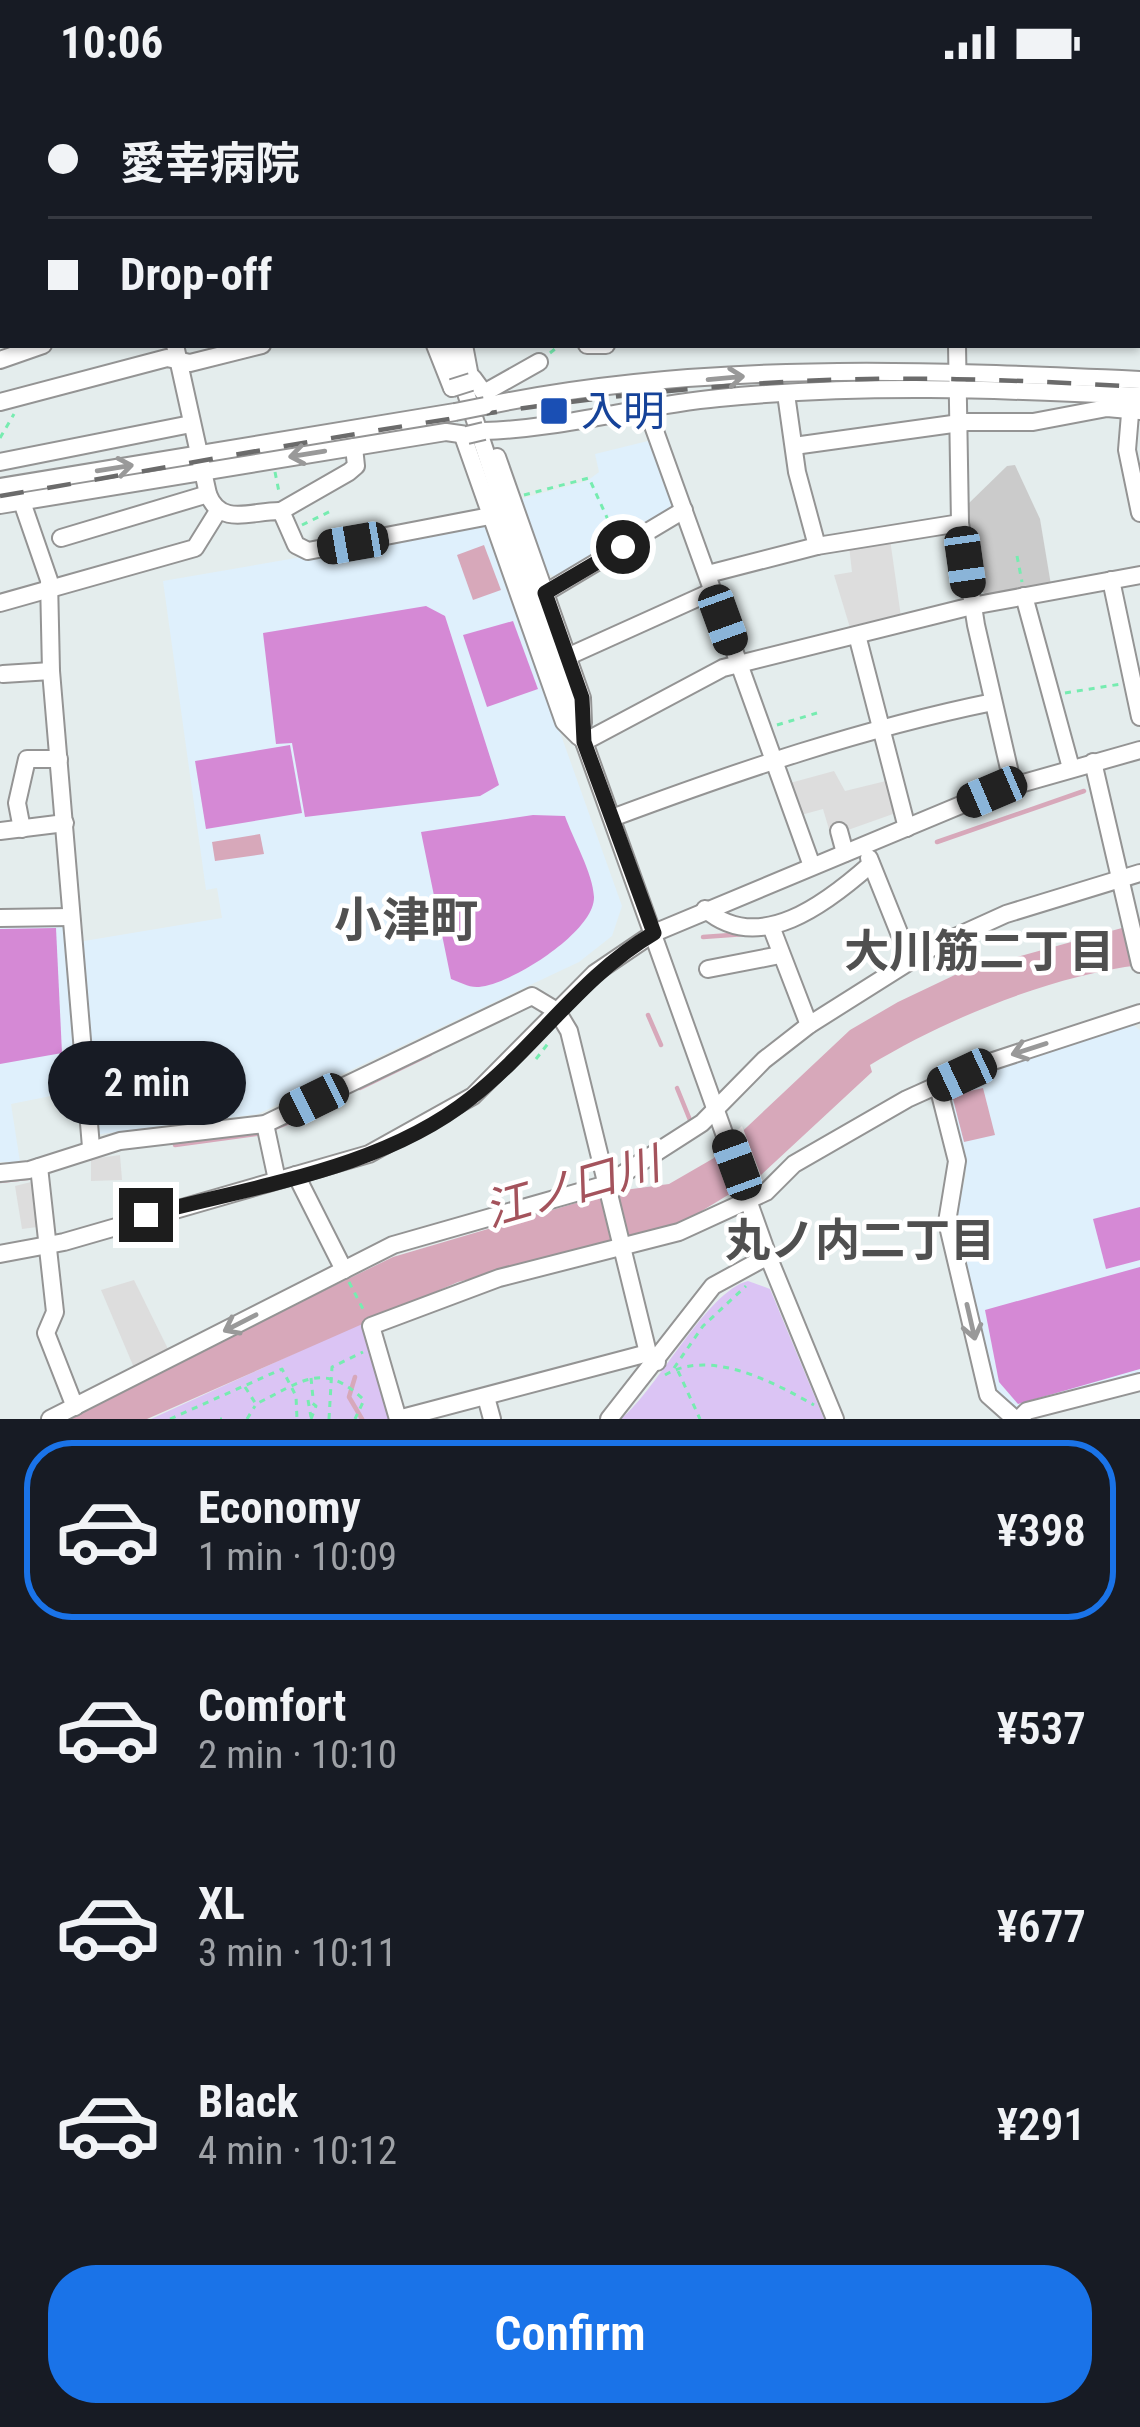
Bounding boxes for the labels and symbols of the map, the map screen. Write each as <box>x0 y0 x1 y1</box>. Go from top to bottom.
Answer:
one-way arrow <box>706 366 745 389</box>
place label: 入明 <box>581 387 665 436</box>
marker: 入明 <box>538 395 570 427</box>
one-way arrow <box>288 444 327 467</box>
one-way arrow <box>95 456 134 479</box>
car <box>314 519 392 567</box>
route start <box>596 520 650 574</box>
car <box>942 524 988 600</box>
car <box>694 580 752 660</box>
car <box>952 761 1032 823</box>
district label: 小津町 <box>334 892 478 949</box>
district label: 大川筋二丁目 <box>844 925 1114 978</box>
one-way arrow <box>1011 1040 1049 1062</box>
callout: 2 min <box>47 1041 245 1125</box>
car <box>922 1043 1002 1107</box>
car <box>274 1068 354 1132</box>
car <box>708 1125 766 1205</box>
water label: 江ノ口川 <box>478 1136 670 1237</box>
route end <box>119 1188 173 1242</box>
district label: 丸ノ内二丁目 <box>725 1214 995 1267</box>
one-way arrow <box>961 1303 983 1341</box>
one-way arrow <box>223 1312 258 1335</box>

